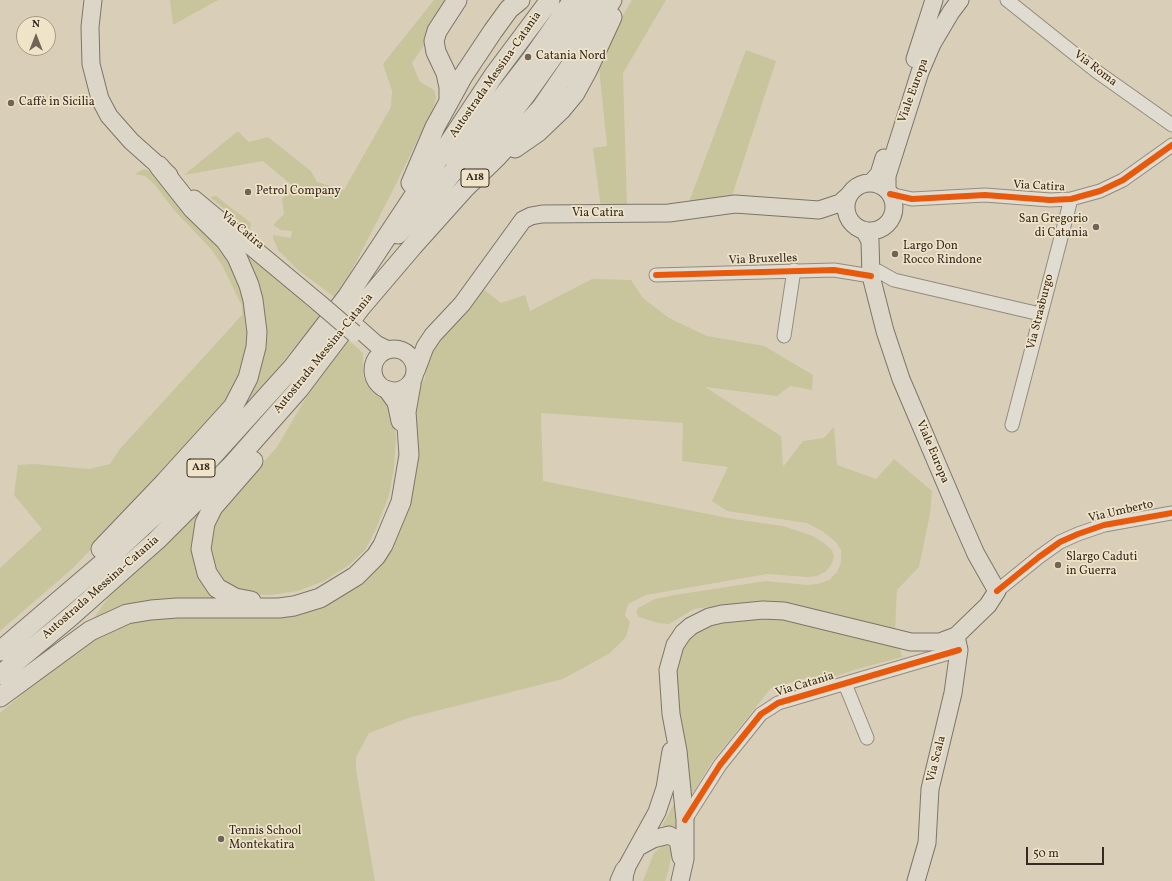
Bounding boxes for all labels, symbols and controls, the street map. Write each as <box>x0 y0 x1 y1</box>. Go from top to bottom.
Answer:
street label: Autostrada Messina-Catania <box>447 9 545 141</box>
north arrow <box>16 16 56 56</box>
text: N <box>32 17 40 32</box>
street label: Via Roma <box>1070 48 1120 90</box>
place label: Catania Nord <box>536 50 606 64</box>
marker: Catania Nord <box>523 52 533 62</box>
street label: Viale Europa <box>896 57 932 125</box>
place label: Caffè in Sicilia <box>19 96 95 110</box>
marker: Caffè in Sicilia <box>6 98 16 108</box>
road number: A18 <box>461 169 489 187</box>
street label: Via Catira <box>1013 178 1065 196</box>
place label: Petrol Company <box>256 185 341 199</box>
marker: Petrol Company <box>243 187 253 197</box>
street label: Via Catira <box>572 207 624 221</box>
street label: Via Catira <box>217 209 267 253</box>
place label: San Gregorio di Catania <box>1019 213 1088 241</box>
marker: San Gregorio di Catania <box>1091 222 1101 232</box>
place label: Largo Don Rocco Rindone <box>903 240 982 268</box>
marker: Largo Don Rocco Rindone <box>890 249 900 259</box>
street label: Via Bruxelles <box>728 252 798 268</box>
street label: Via Strasburgo <box>1025 273 1057 351</box>
street label: Autostrada Messina-Catania <box>271 291 377 417</box>
street label: Viale Europa <box>912 418 952 486</box>
road number: A18 <box>187 459 215 477</box>
street label: Via Umberto <box>1087 498 1155 526</box>
street label: Autostrada Messina-Catania <box>40 533 162 643</box>
place label: Slargo Caduti in Guerra <box>1066 551 1137 579</box>
marker: Slargo Caduti in Guerra <box>1053 560 1063 570</box>
street label: Via Catania <box>774 669 836 701</box>
street label: Via Scala <box>924 734 950 784</box>
place label: Tennis School Montekatira <box>229 825 301 853</box>
marker: Tennis School Montekatira <box>216 834 226 844</box>
scale bar <box>1028 839 1106 865</box>
text: 50 m <box>1033 846 1059 862</box>

